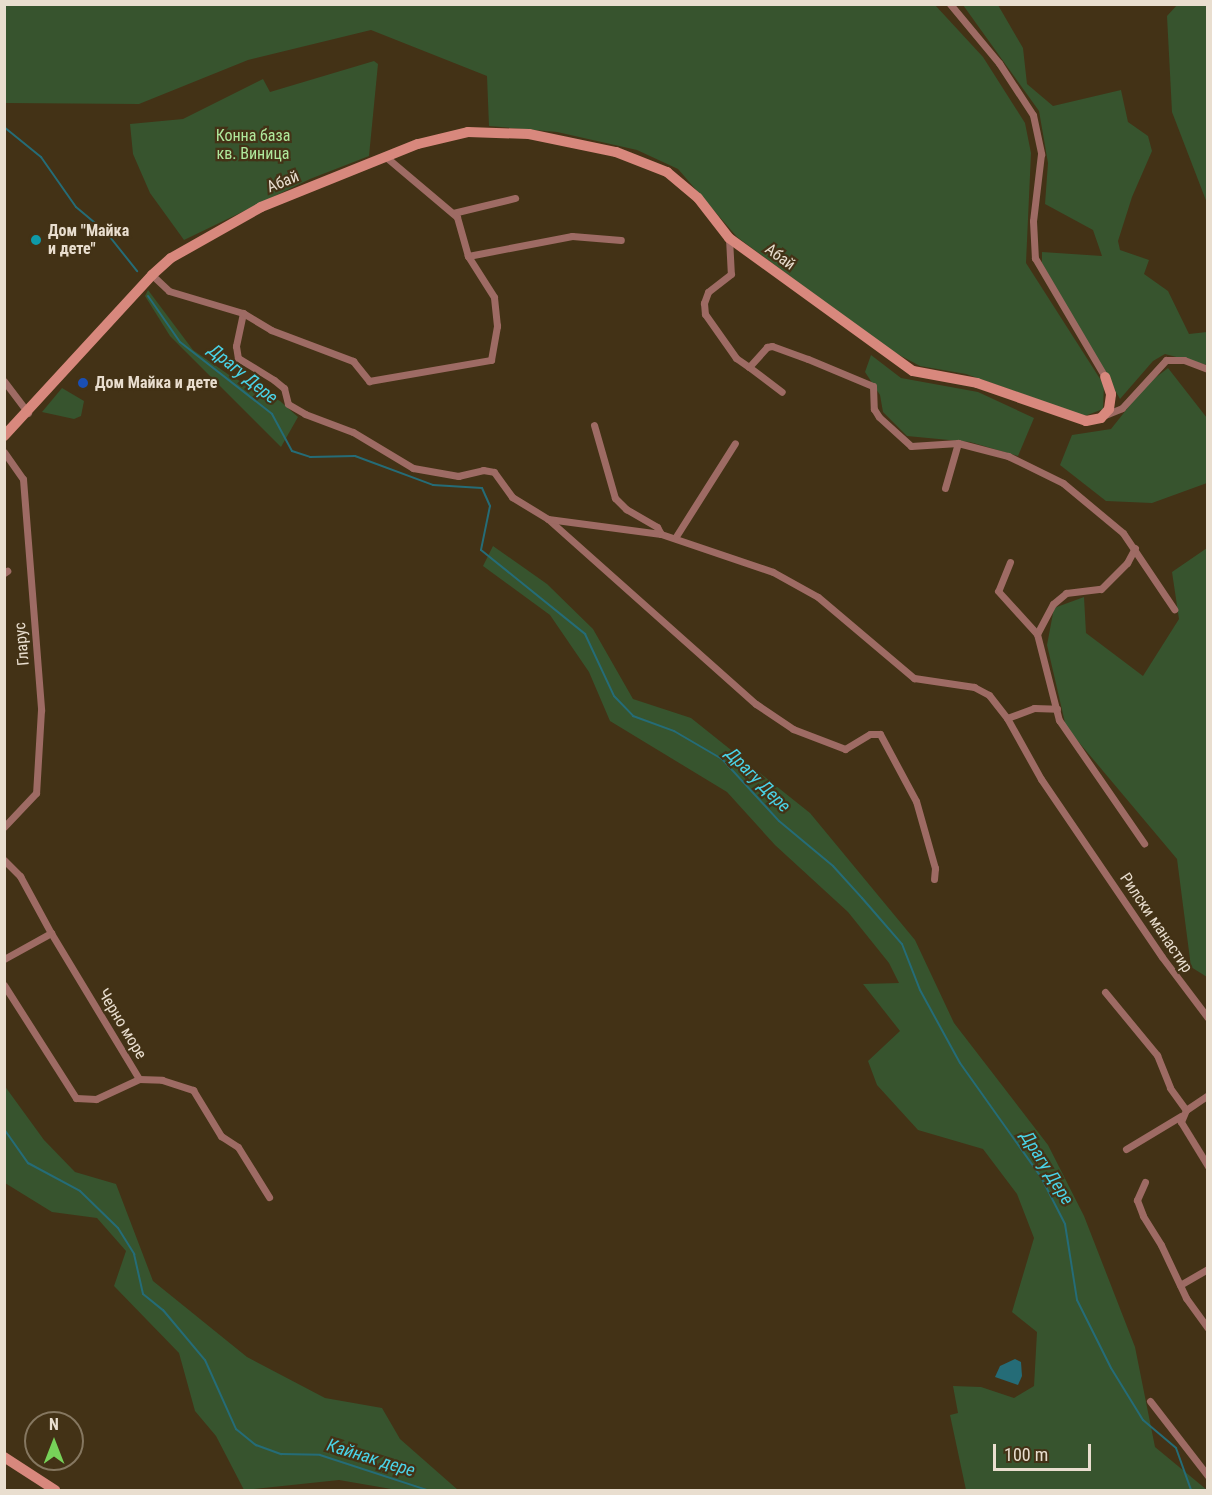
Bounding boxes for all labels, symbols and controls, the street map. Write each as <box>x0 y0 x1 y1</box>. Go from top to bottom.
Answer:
park label: Конна база кв. Виница <box>216 126 290 164</box>
street label: Абай <box>264 167 302 197</box>
place label: Дом "Майка и дете" <box>48 221 129 259</box>
marker: Дом "Майка и дете" <box>29 233 43 247</box>
street label: Абай <box>761 240 799 274</box>
water label: Драгу Дере <box>204 340 282 408</box>
place label: Дом Майка и дете <box>95 373 217 393</box>
marker: Дом Майка и дете <box>76 376 90 390</box>
street label: Гларус <box>11 621 33 667</box>
water label: Драгу Дере <box>721 743 795 817</box>
street label: Рилски манастир <box>1116 869 1196 977</box>
street label: Черно море <box>94 985 150 1063</box>
water label: Драгу Дере <box>1016 1127 1078 1209</box>
north arrow <box>24 1411 84 1471</box>
text: N <box>49 1415 59 1434</box>
scale bar <box>996 1432 1094 1470</box>
water label: Кайнак дере <box>324 1434 418 1482</box>
text: 100 m <box>1004 1444 1048 1465</box>

